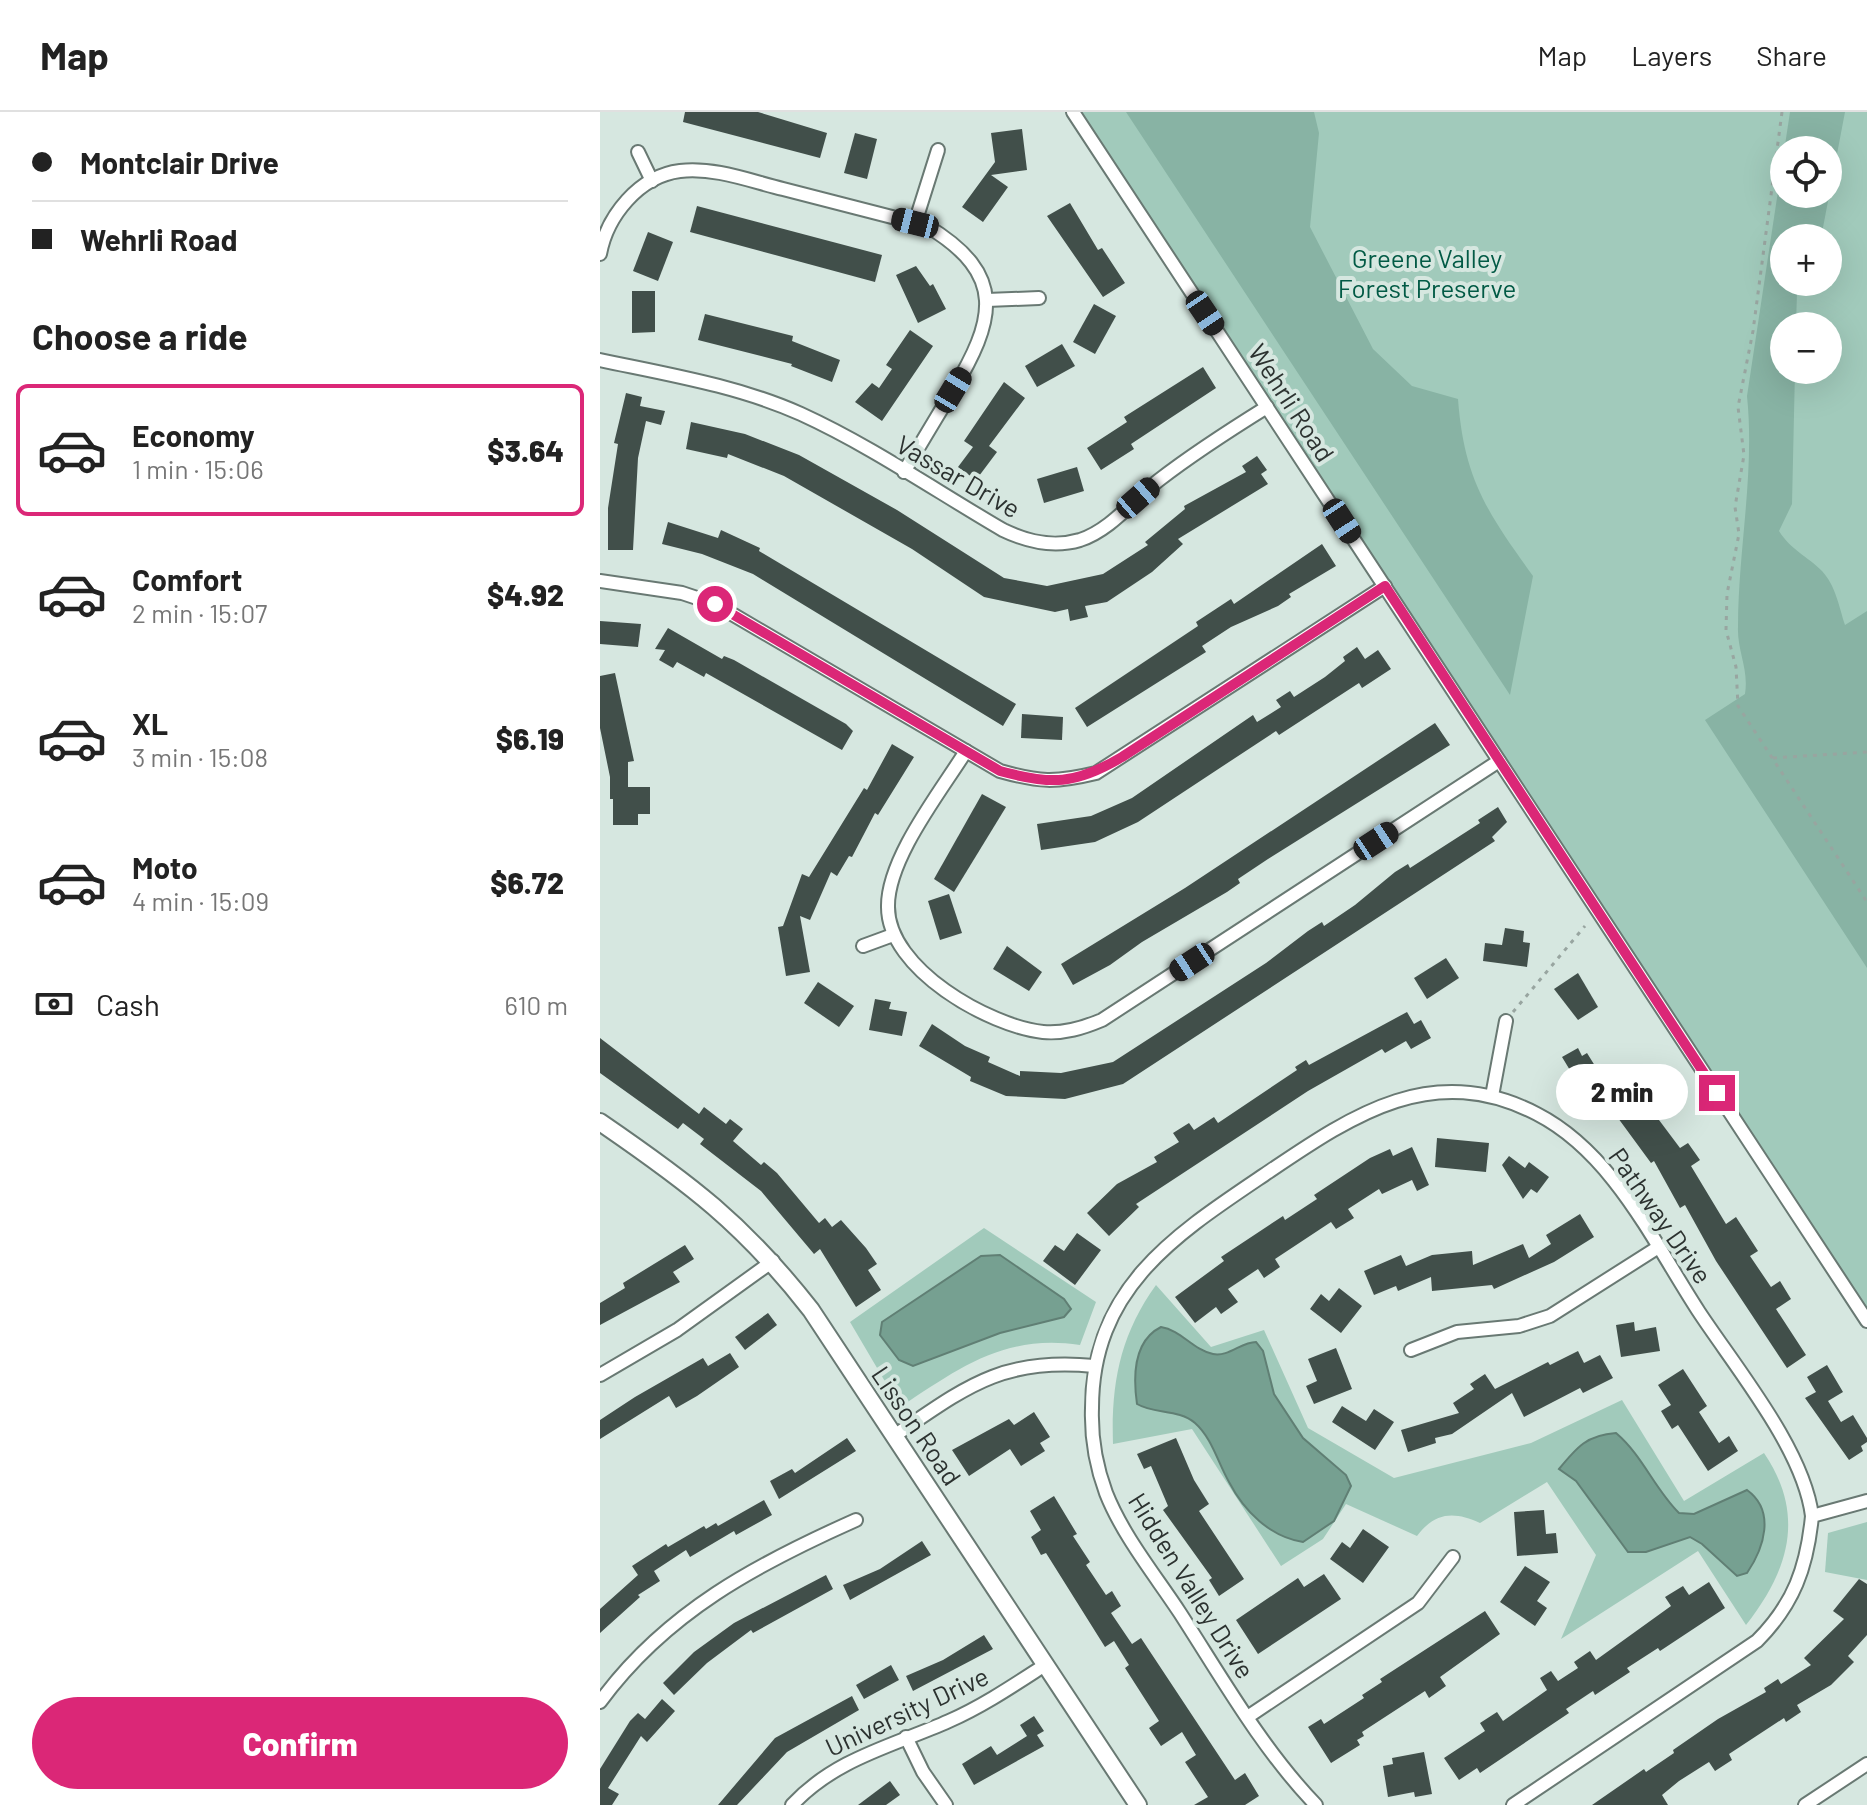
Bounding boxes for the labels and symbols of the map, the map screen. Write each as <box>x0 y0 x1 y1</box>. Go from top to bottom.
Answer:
car <box>889 206 941 240</box>
park label: Greene Valley Forest Preserve <box>1338 242 1516 303</box>
car <box>1182 286 1228 340</box>
street label: Wehrli Road <box>1243 337 1342 467</box>
car <box>930 363 976 417</box>
street label: Vassar Drive <box>891 428 1026 524</box>
car <box>1112 473 1164 523</box>
car <box>1319 494 1365 548</box>
route start <box>697 586 733 622</box>
car <box>1349 818 1403 864</box>
car <box>1165 939 1219 985</box>
callout: 2 min <box>1557 1065 1689 1121</box>
route end <box>1699 1075 1735 1111</box>
street label: Pathway Drive <box>1603 1141 1719 1289</box>
street label: Lisson Road <box>866 1360 968 1491</box>
street label: Hidden Valley Drive <box>1123 1487 1262 1684</box>
street label: University Drive <box>820 1659 993 1762</box>

